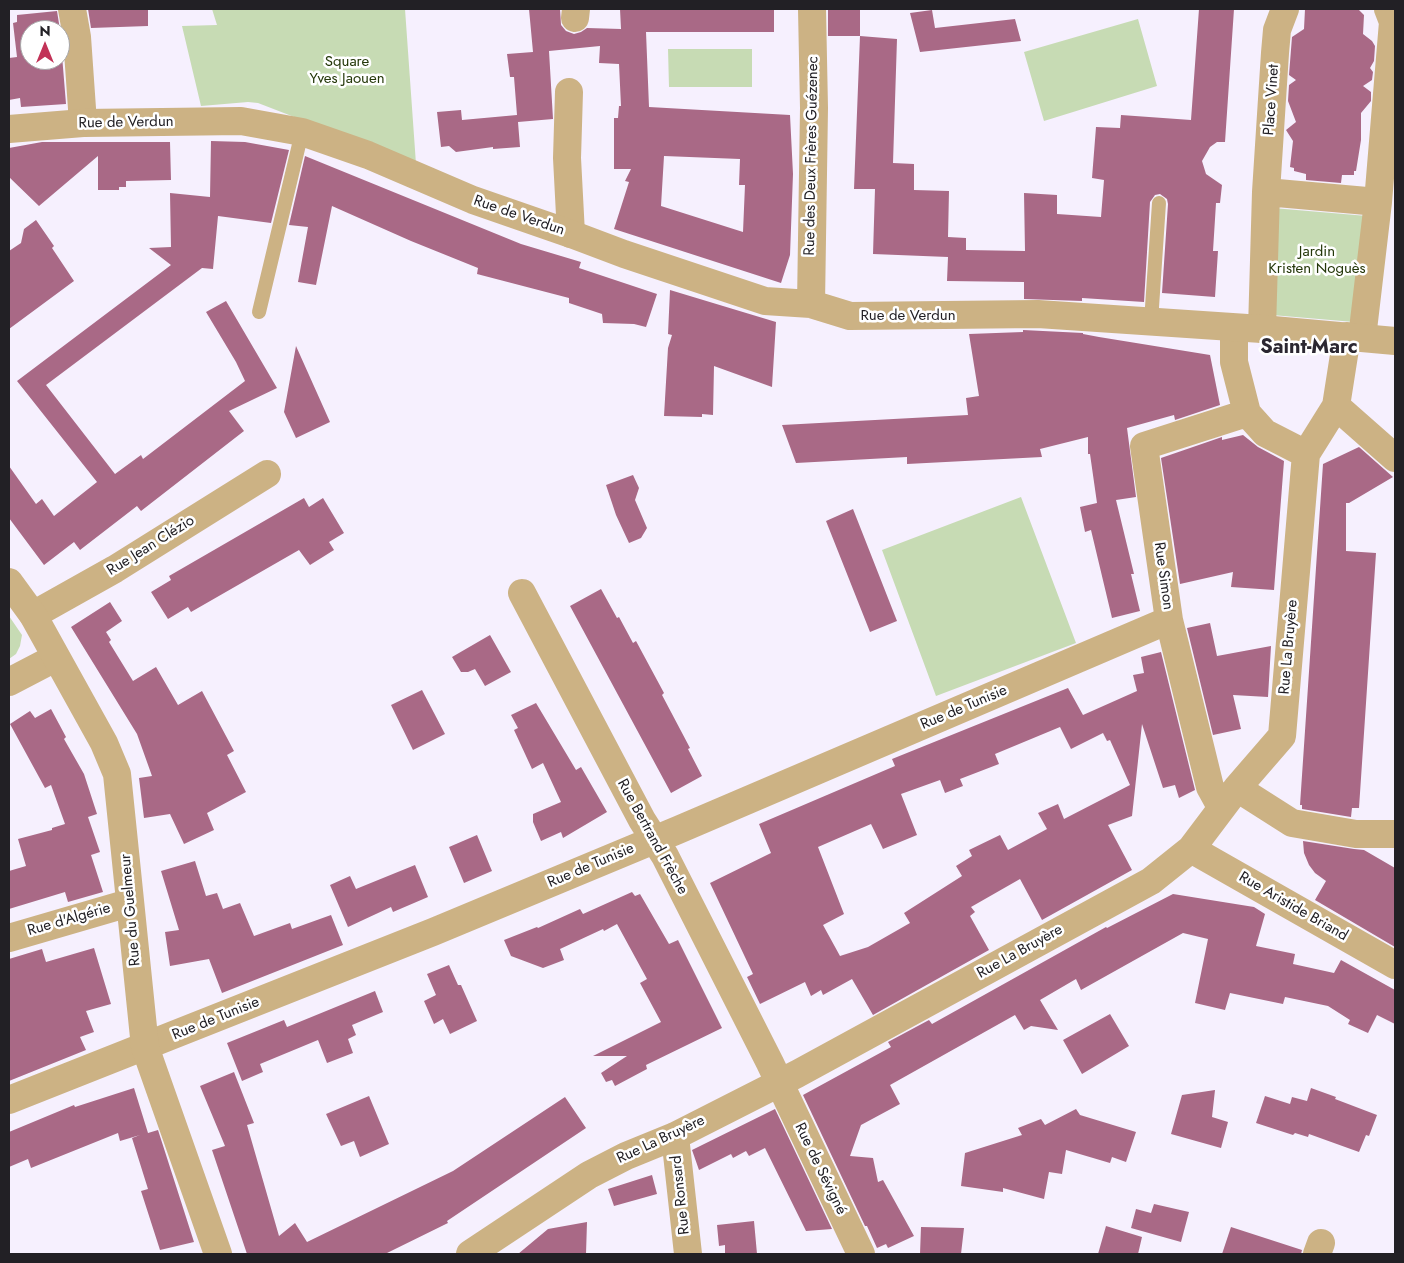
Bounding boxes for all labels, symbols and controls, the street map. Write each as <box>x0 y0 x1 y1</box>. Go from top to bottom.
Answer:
north arrow <box>20 20 70 70</box>
text: N <box>39 21 51 41</box>
park label: Square Yves Jaouen <box>309 53 385 88</box>
street label: Rue des Deux Frères Guézenec <box>801 56 823 256</box>
street label: Place Vinet <box>1261 64 1283 136</box>
street label: Rue de Verdun <box>78 113 174 133</box>
street label: Rue de Verdun <box>471 192 567 240</box>
park label: Jardin Kristen Noguès <box>1268 243 1366 278</box>
street label: Rue de Verdun <box>860 307 956 325</box>
district label: Saint-Marc <box>1260 336 1358 360</box>
street label: Rue Jean Clézio <box>104 512 198 580</box>
street label: Rue Simon <box>1149 541 1177 611</box>
street label: Rue La Bruyère <box>1276 599 1302 695</box>
street label: Rue de Tunisie <box>918 682 1010 734</box>
street label: Rue Bertrand Frèche <box>613 776 691 898</box>
street label: Rue de Tunisie <box>545 840 637 892</box>
street label: Rue du Guelmeur <box>117 853 145 967</box>
street label: Rue Aristide Briand <box>1235 869 1351 945</box>
street label: Rue d'Algérie <box>25 900 113 940</box>
street label: Rue La Bruyère <box>974 921 1066 983</box>
street label: Rue de Tunisie <box>170 993 262 1045</box>
street label: Rue La Bruyère <box>614 1112 708 1168</box>
street label: Rue de Sévigné <box>790 1120 850 1218</box>
street label: Rue Ronsard <box>668 1154 694 1236</box>

